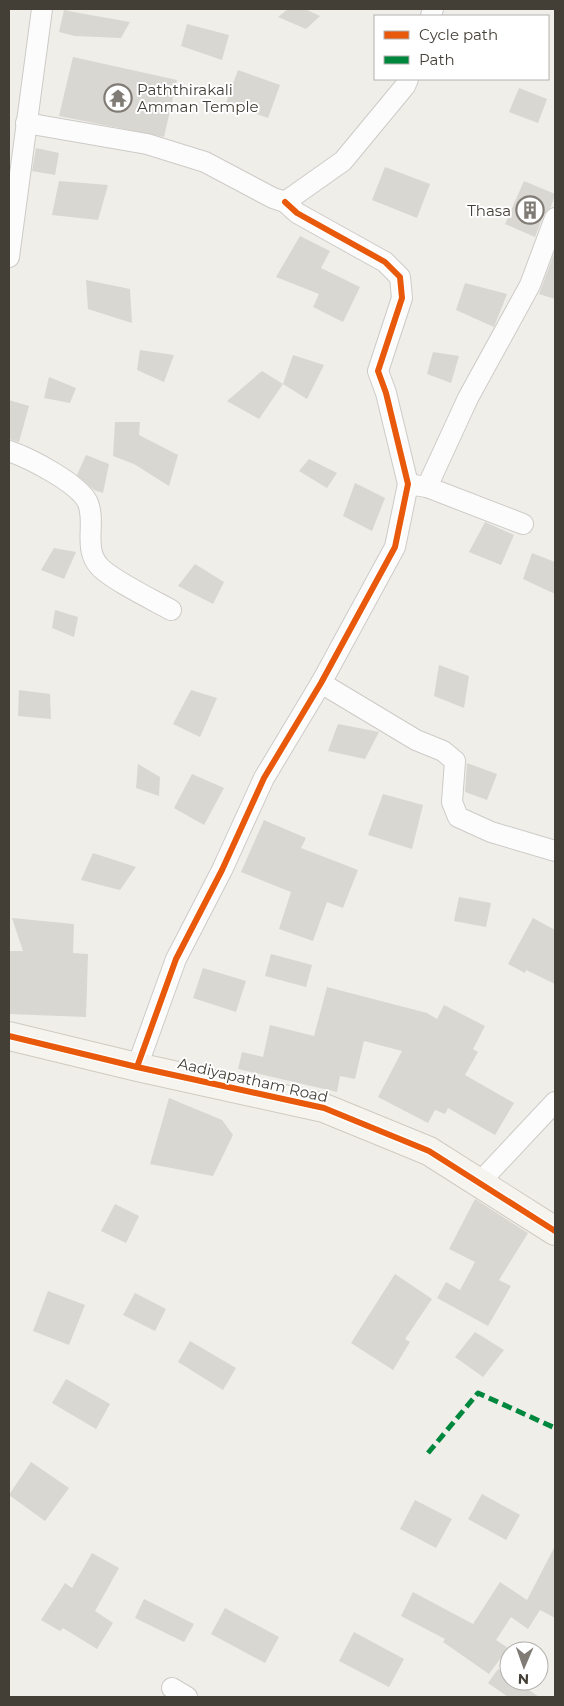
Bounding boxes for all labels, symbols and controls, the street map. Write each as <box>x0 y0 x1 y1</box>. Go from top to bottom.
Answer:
legend <box>374 15 549 80</box>
text: Cycle path <box>419 25 498 44</box>
text: Path <box>419 50 455 69</box>
place label: Paththirakali Amman Temple <box>137 80 259 116</box>
temple icon: Paththirakali Amman Temple <box>103 83 133 113</box>
building icon: Thasa <box>515 195 545 225</box>
place label: Thasa <box>467 201 511 220</box>
street label: Aadiyapatham Road <box>176 1053 330 1107</box>
north arrow <box>499 1641 549 1691</box>
text: N <box>518 1670 530 1688</box>

